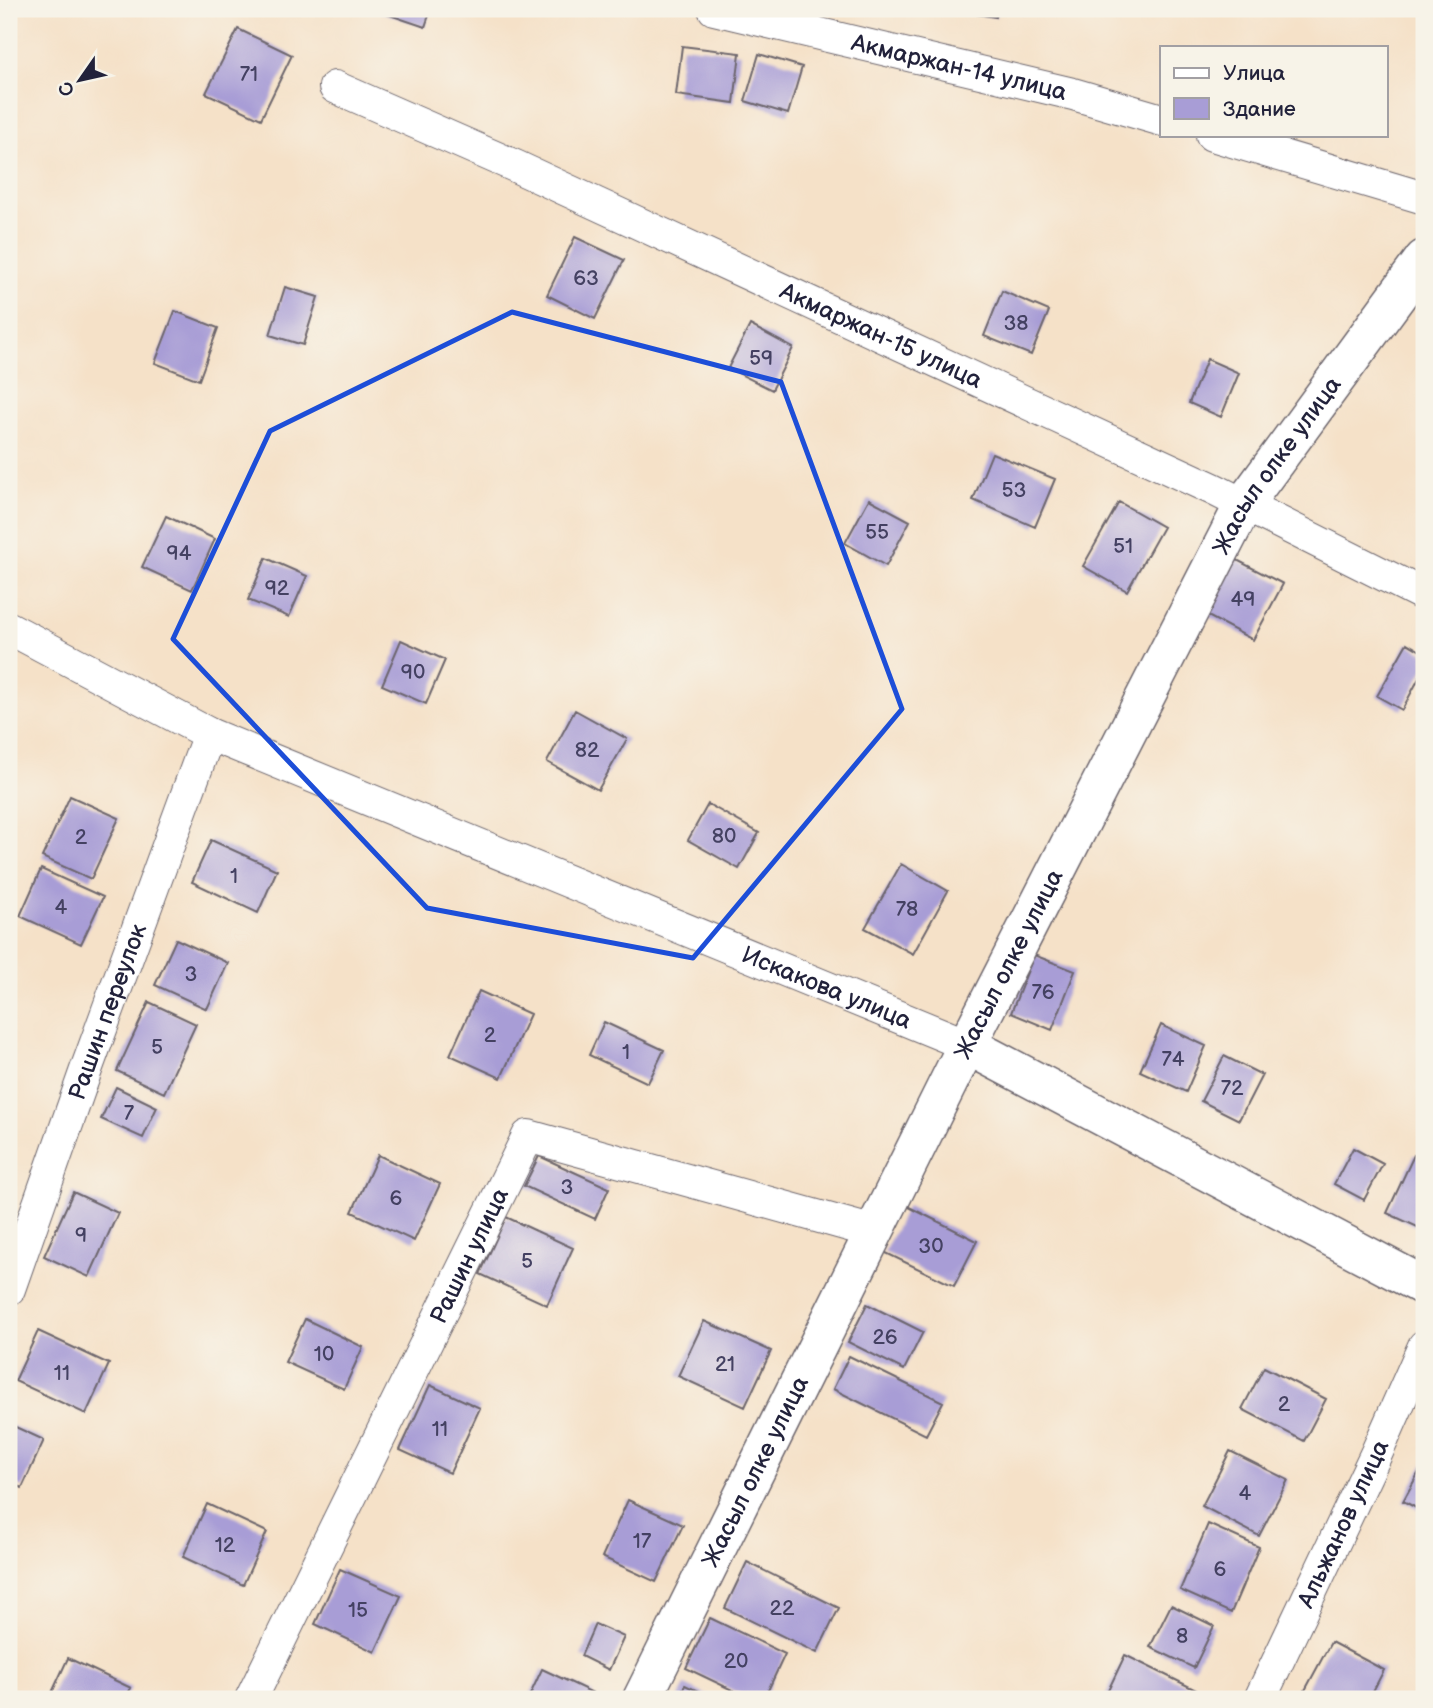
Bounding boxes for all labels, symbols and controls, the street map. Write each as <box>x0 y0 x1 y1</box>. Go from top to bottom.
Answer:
street label: Акмаржан-14 улица <box>848 28 1070 107</box>
north arrow <box>46 46 116 116</box>
legend <box>1160 46 1388 136</box>
text: Улица <box>1223 61 1286 86</box>
house number: 71 <box>240 62 258 87</box>
text: С <box>54 77 80 101</box>
text: Здание <box>1223 97 1296 122</box>
house number: 63 <box>573 266 599 291</box>
street label: Акмаржан-15 улица <box>774 276 987 395</box>
house number: 38 <box>1003 311 1029 336</box>
house number: 59 <box>749 346 773 371</box>
street label: Жасыл олке улица <box>1207 371 1348 560</box>
house number: 53 <box>1002 478 1026 503</box>
house number: 55 <box>865 520 889 545</box>
house number: 51 <box>1113 534 1133 559</box>
house number: 94 <box>167 541 192 566</box>
house number: 92 <box>265 576 290 601</box>
house number: 49 <box>1231 587 1255 612</box>
house number: 90 <box>401 660 425 685</box>
house number: 82 <box>575 738 600 763</box>
house number: 80 <box>712 824 736 849</box>
house number: 2 <box>75 825 88 850</box>
house number: 1 <box>230 864 238 889</box>
street label: Жасыл олке улица <box>948 865 1069 1064</box>
house number: 4 <box>55 895 68 920</box>
house number: 78 <box>896 897 918 922</box>
street label: Рашин переулок <box>63 920 153 1104</box>
street label: Искакова улица <box>737 940 916 1036</box>
house number: 3 <box>185 962 197 987</box>
house number: 76 <box>1031 980 1055 1005</box>
house number: 2 <box>484 1023 497 1048</box>
house number: 5 <box>151 1035 163 1060</box>
house number: 1 <box>622 1040 630 1065</box>
house number: 74 <box>1161 1047 1185 1072</box>
house number: 72 <box>1221 1076 1244 1101</box>
house number: 7 <box>124 1101 135 1126</box>
house number: 3 <box>561 1175 573 1200</box>
street label: Рашин улица <box>424 1183 515 1329</box>
house number: 6 <box>390 1186 403 1211</box>
house number: 9 <box>75 1223 87 1248</box>
house number: 30 <box>918 1234 944 1259</box>
house number: 5 <box>521 1249 533 1274</box>
house number: 26 <box>872 1325 898 1350</box>
house number: 10 <box>314 1342 334 1367</box>
house number: 21 <box>715 1352 735 1377</box>
house number: 11 <box>54 1361 70 1386</box>
street label: Жасыл олке улица <box>696 1372 815 1572</box>
house number: 2 <box>1278 1392 1291 1417</box>
house number: 11 <box>432 1417 448 1442</box>
street label: Альжанов улица <box>1291 1436 1395 1613</box>
house number: 4 <box>1239 1481 1252 1506</box>
house number: 17 <box>633 1529 652 1554</box>
house number: 12 <box>215 1533 236 1558</box>
house number: 6 <box>1214 1557 1227 1582</box>
house number: 22 <box>770 1596 795 1621</box>
house number: 15 <box>348 1598 368 1623</box>
house number: 8 <box>1176 1624 1188 1649</box>
house number: 20 <box>724 1649 748 1674</box>

